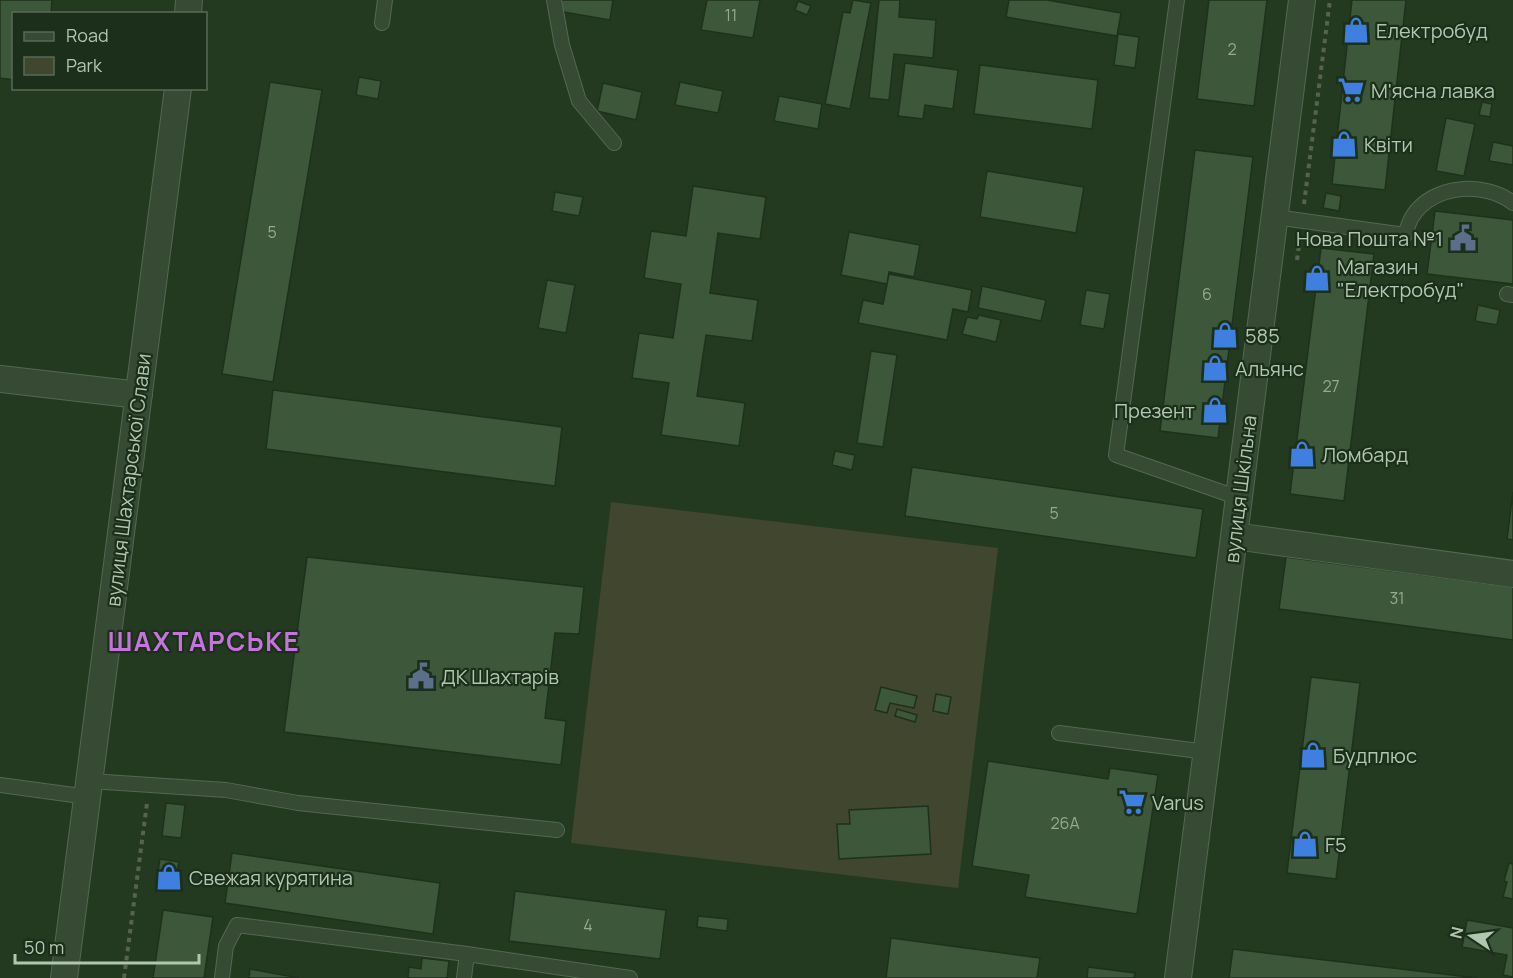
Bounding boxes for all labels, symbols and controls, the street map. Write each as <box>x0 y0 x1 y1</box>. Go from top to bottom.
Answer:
house number: 11 <box>725 4 737 26</box>
legend <box>12 12 207 90</box>
shop icon: Електробуд <box>1341 15 1371 45</box>
place label: Електробуд <box>1376 17 1488 44</box>
text: Road <box>66 23 109 47</box>
house number: 2 <box>1227 38 1237 60</box>
text: Park <box>66 53 103 77</box>
supermarket icon: М'ясна лавка <box>1336 75 1366 105</box>
place label: М'ясна лавка <box>1371 77 1495 104</box>
shop icon: Квіти <box>1329 129 1359 159</box>
place label: Квіти <box>1364 131 1413 158</box>
house number: 5 <box>267 221 277 243</box>
public building icon: Нова Пошта №1 <box>1448 223 1478 253</box>
place label: Нова Пошта №1 <box>1296 225 1443 252</box>
place label: Магазин "Електробуд" <box>1337 253 1464 303</box>
shop icon: Магазин "Електробуд" <box>1302 263 1332 293</box>
house number: 6 <box>1202 283 1212 305</box>
shop icon: 585 <box>1210 320 1240 350</box>
place label: 585 <box>1245 322 1280 349</box>
street label: вулиця Шахтарської Слави <box>99 352 157 608</box>
shop icon: Альянс <box>1200 353 1230 383</box>
place label: Альянс <box>1235 355 1304 382</box>
house number: 27 <box>1322 375 1340 397</box>
shop icon: Презент <box>1200 395 1230 425</box>
place label: Презент <box>1114 397 1195 424</box>
street label: вулиця Шкільна <box>1218 414 1262 564</box>
shop icon: Ломбард <box>1287 439 1317 469</box>
place label: Ломбард <box>1322 441 1408 468</box>
house number: 5 <box>1049 502 1059 524</box>
house number: 31 <box>1389 587 1405 609</box>
district label: ШАХТАРСЬКЕ <box>108 623 300 659</box>
public building icon: ДК Шахтарів <box>406 661 436 691</box>
place label: ДК Шахтарів <box>441 663 559 690</box>
shop icon: Будплюс <box>1298 740 1328 770</box>
place label: Будплюс <box>1333 742 1417 769</box>
supermarket icon: Varus <box>1117 787 1147 817</box>
place label: Varus <box>1152 789 1204 816</box>
house number: 26А <box>1050 812 1080 834</box>
shop icon: F5 <box>1290 829 1320 859</box>
place label: F5 <box>1325 831 1347 858</box>
shop icon: Свежая курятина <box>154 862 184 892</box>
place label: Свежая курятина <box>189 864 353 891</box>
north arrow <box>1441 906 1501 966</box>
house number: 4 <box>583 914 593 936</box>
text: N <box>1444 925 1468 941</box>
scale bar <box>15 927 200 965</box>
text: 50 m <box>24 935 64 959</box>

